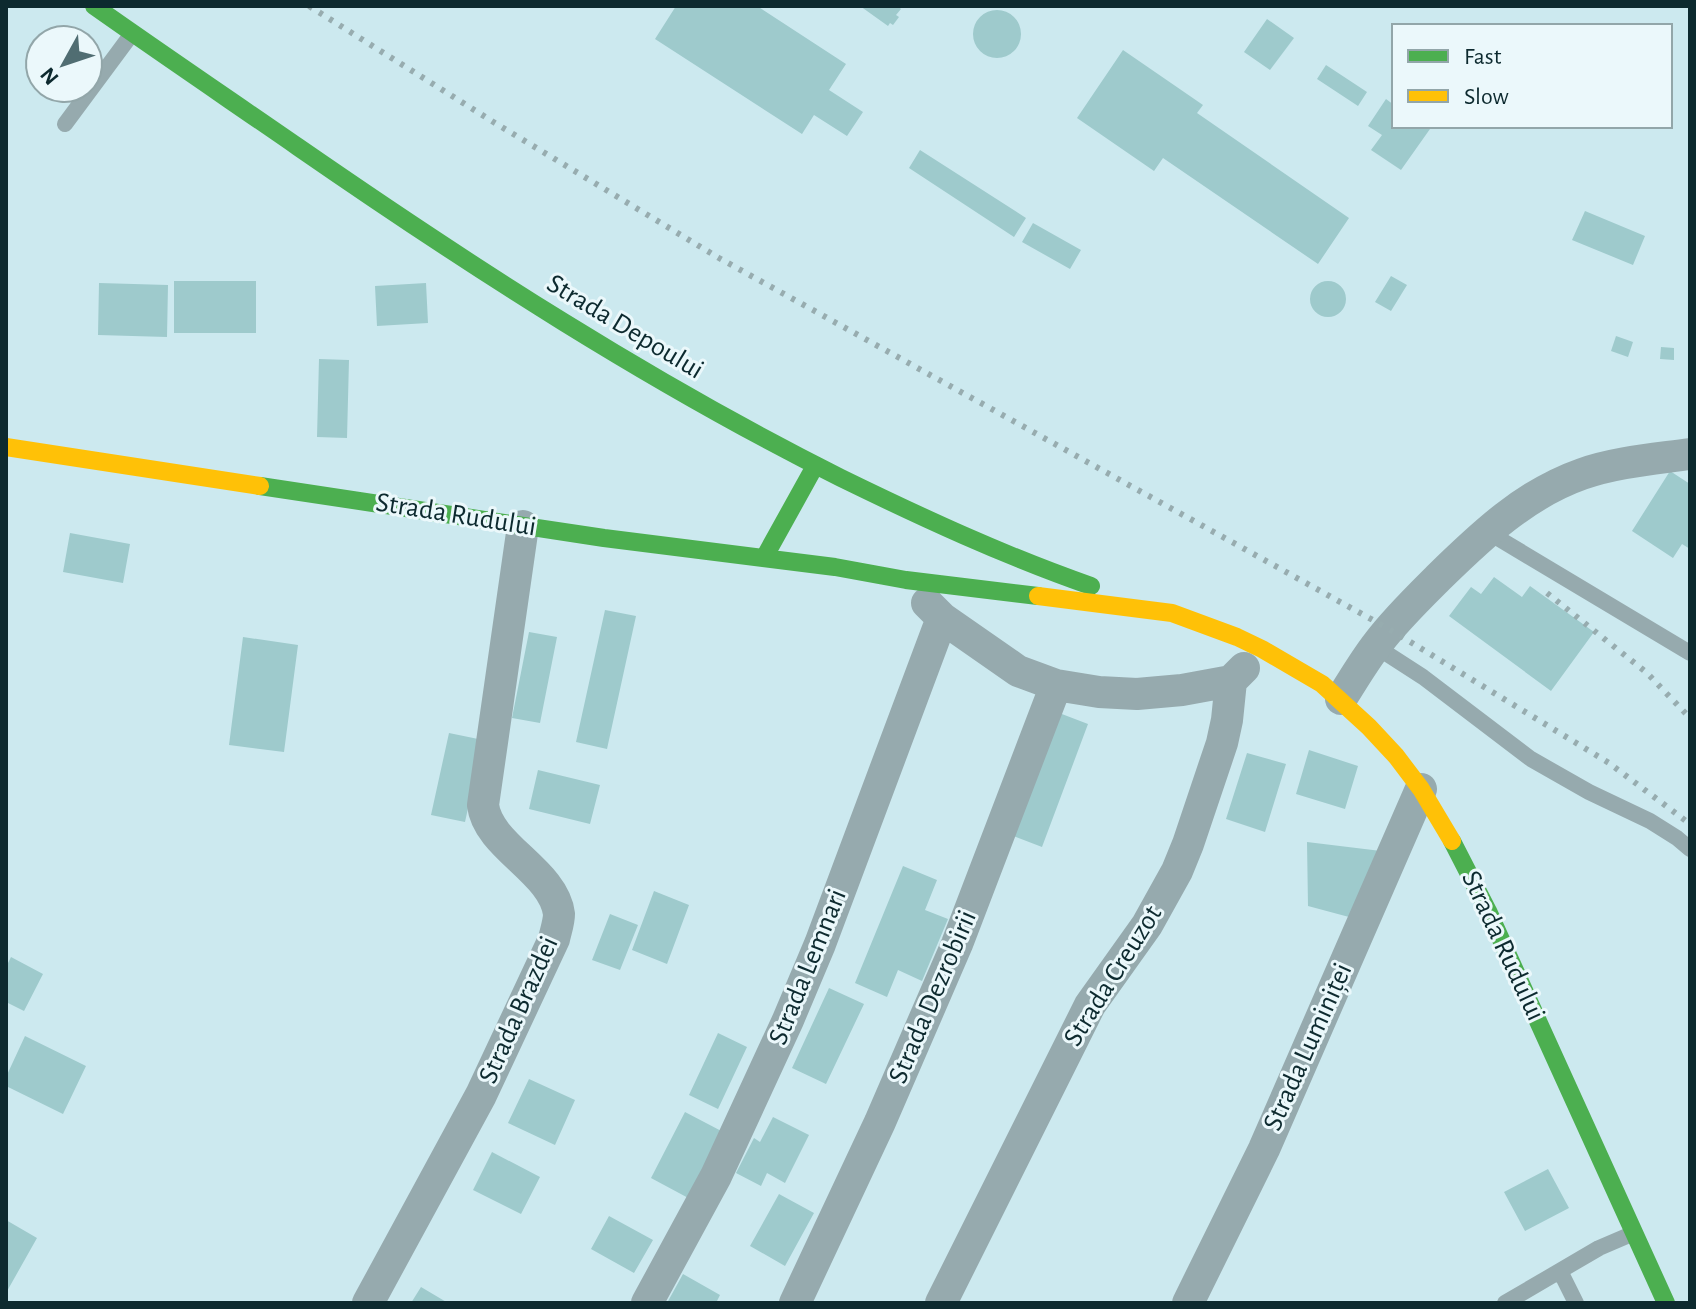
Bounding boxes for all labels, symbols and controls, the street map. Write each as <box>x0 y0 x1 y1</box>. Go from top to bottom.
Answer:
north arrow <box>24 24 104 104</box>
legend <box>1392 24 1672 128</box>
text: Fast <box>1464 45 1502 69</box>
text: N <box>36 63 63 89</box>
text: Slow <box>1464 85 1509 109</box>
street label: Strada Depoului <box>542 269 708 385</box>
street label: Strada Rudului <box>374 489 538 541</box>
street label: Strada Rudului <box>1456 867 1550 1025</box>
street label: Strada Lemnari <box>764 885 852 1049</box>
street label: Strada Creuzot <box>1059 901 1167 1051</box>
street label: Strada Dezrobirii <box>884 906 982 1088</box>
street label: Strada Brazdei <box>474 932 564 1088</box>
street label: Strada Luminiței <box>1259 959 1358 1135</box>

